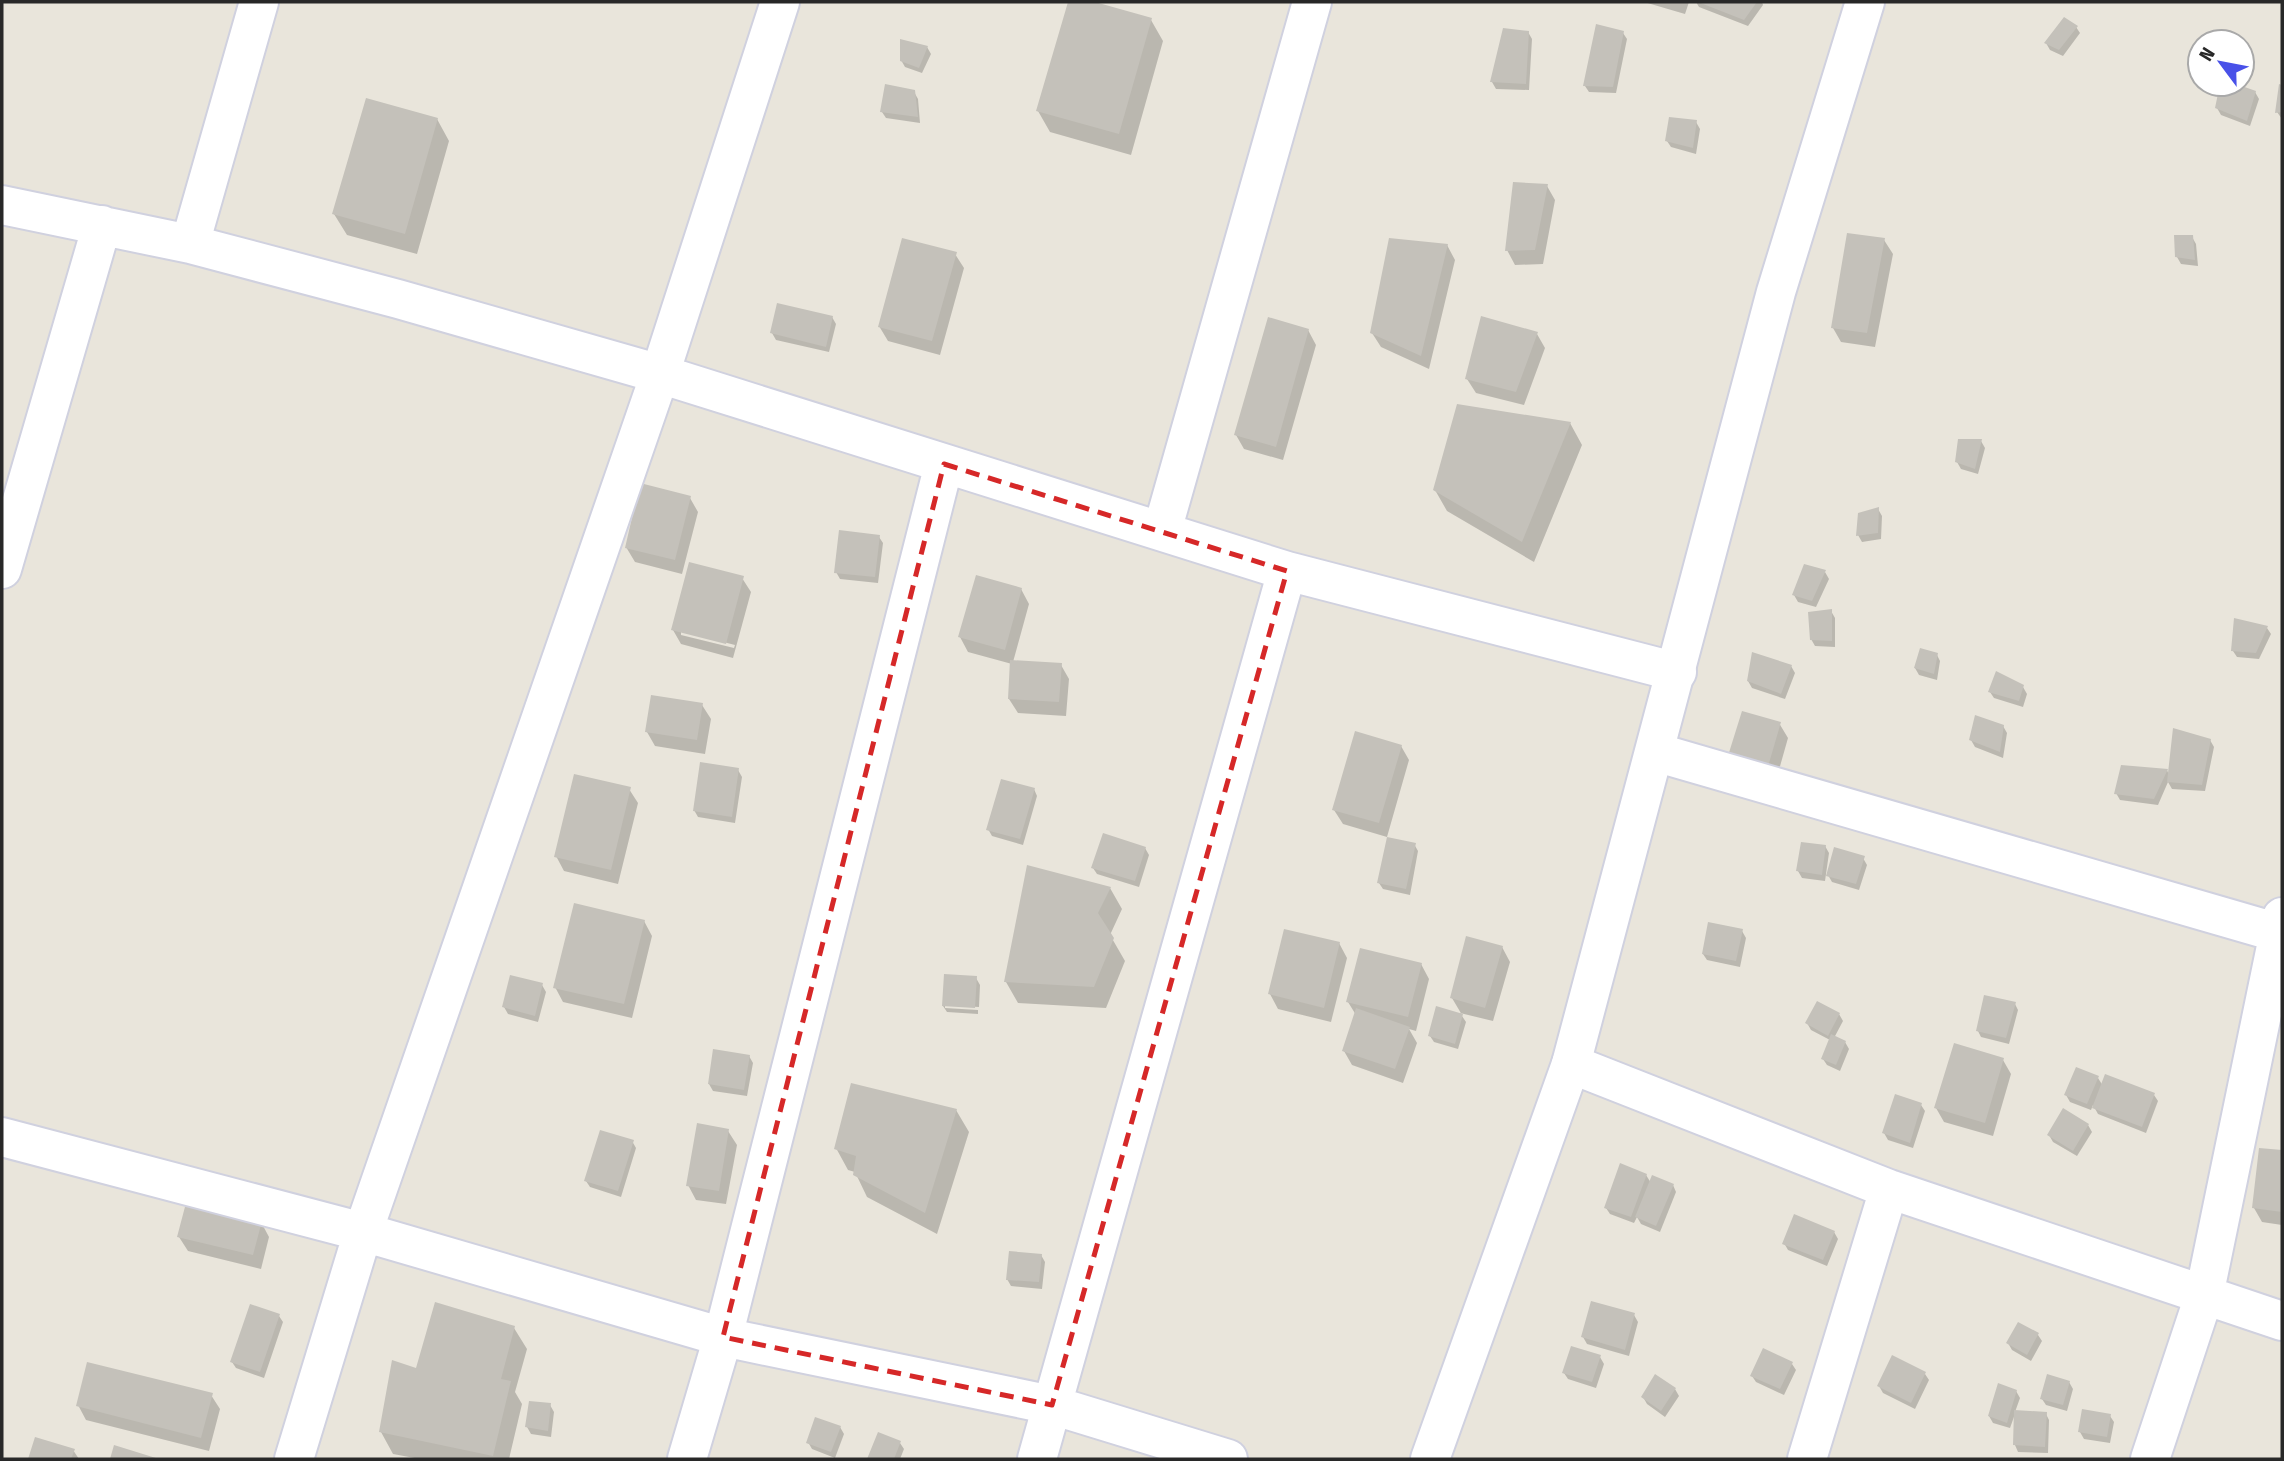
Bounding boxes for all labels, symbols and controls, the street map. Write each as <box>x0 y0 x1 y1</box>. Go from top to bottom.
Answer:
north arrow <box>2186 28 2256 98</box>
text: N <box>2194 43 2220 65</box>

